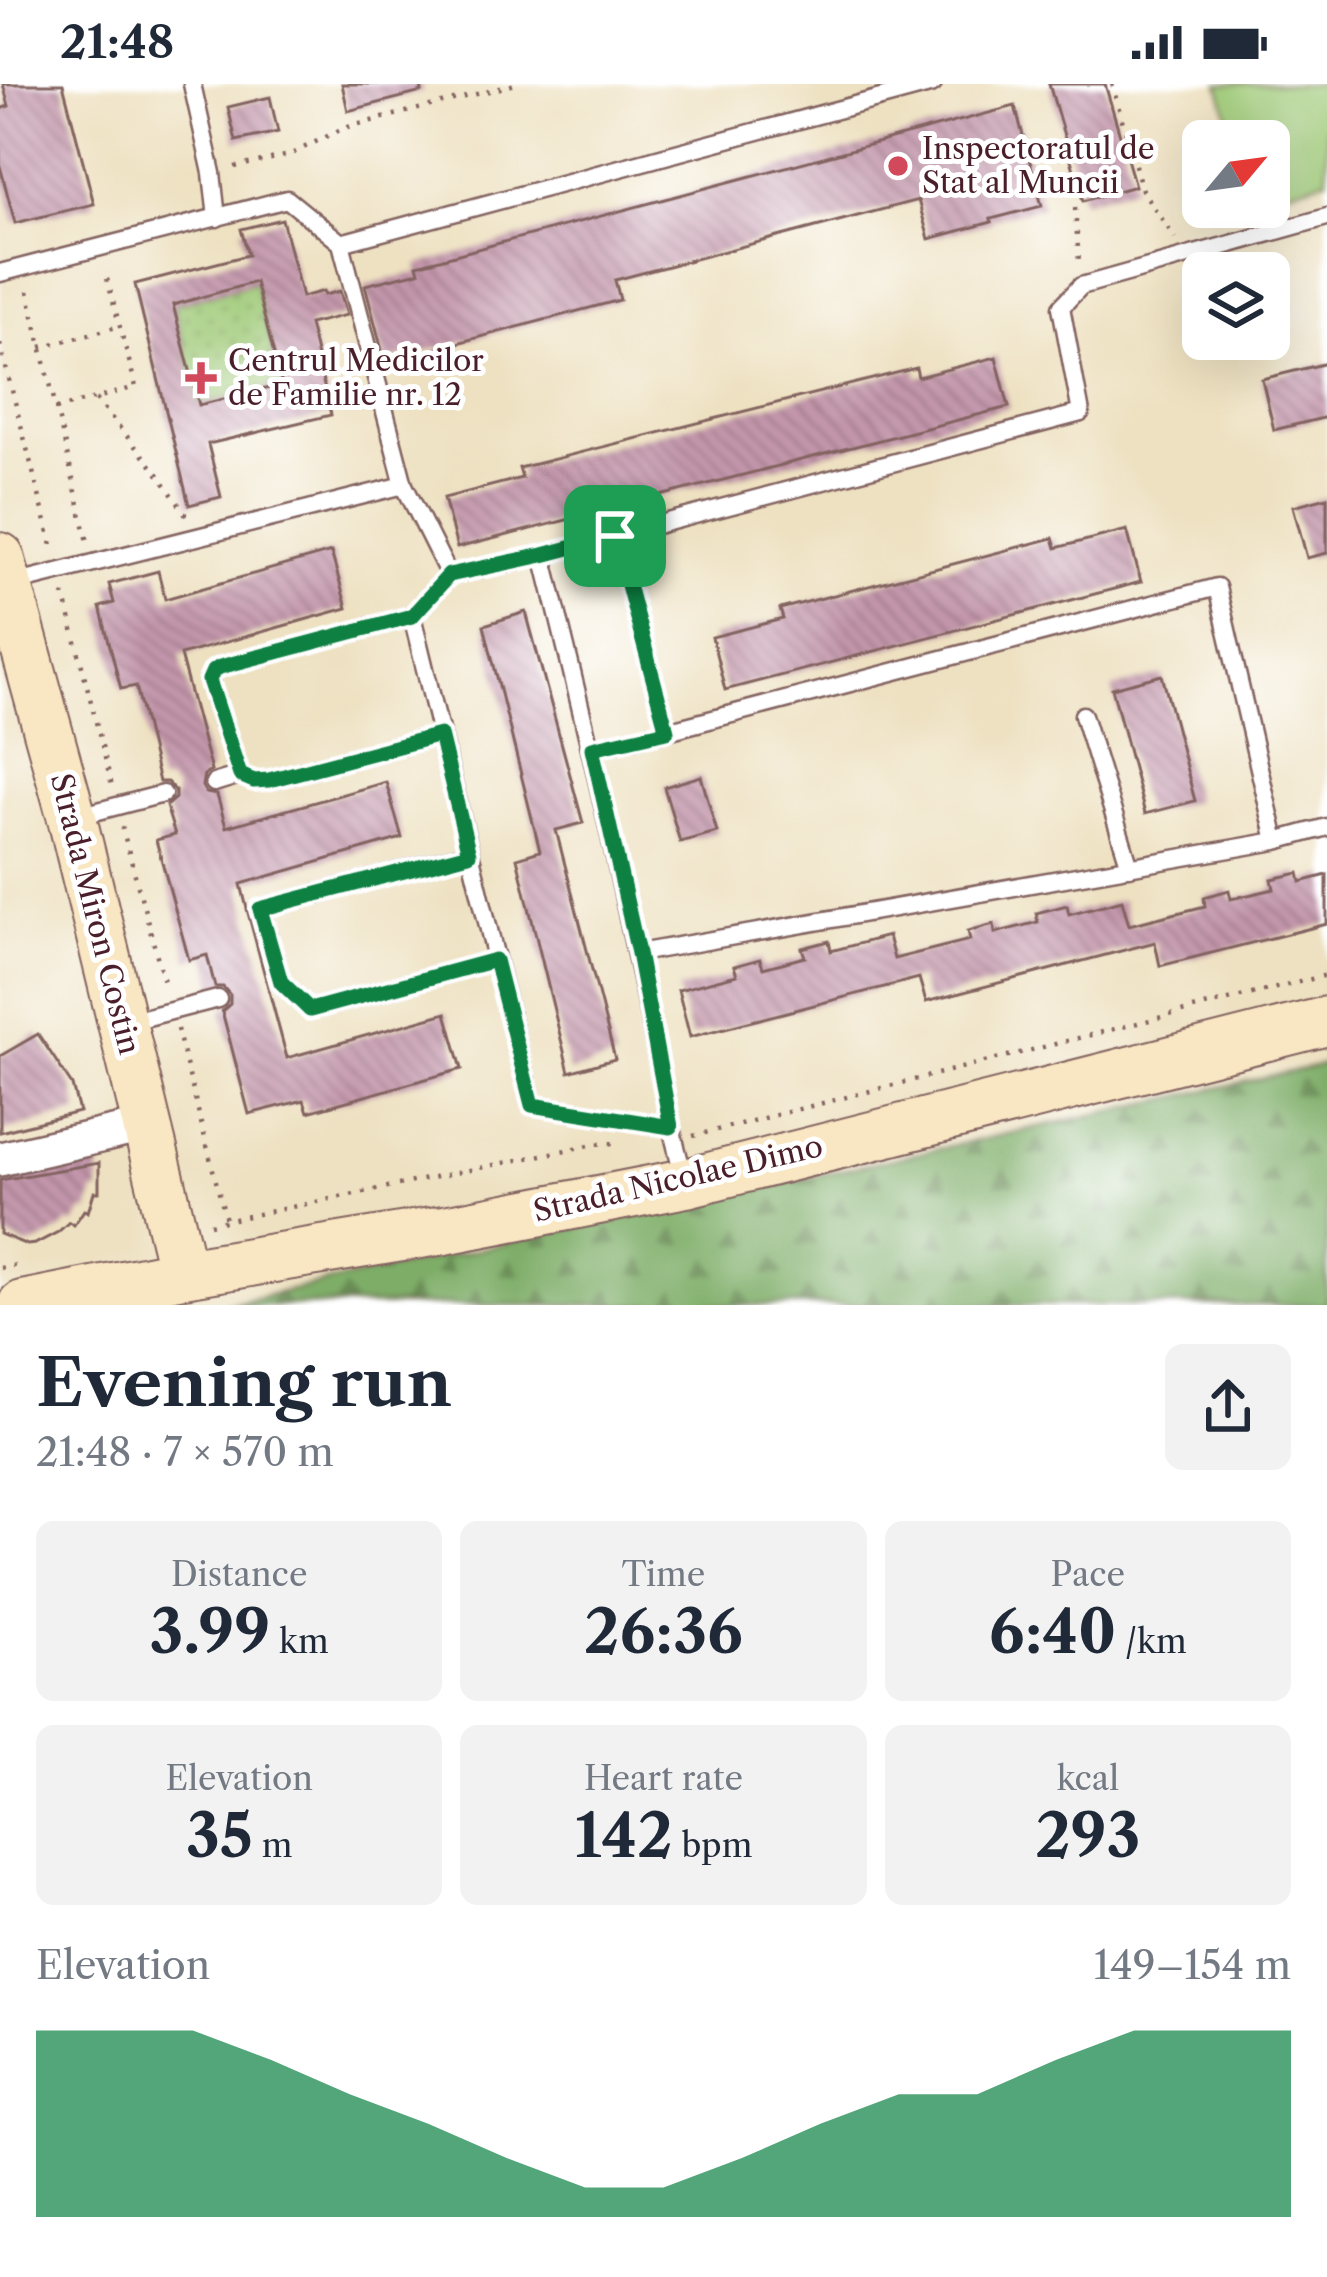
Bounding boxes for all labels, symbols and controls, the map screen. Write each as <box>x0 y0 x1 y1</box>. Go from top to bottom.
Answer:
text: 21:48 <box>60 14 175 70</box>
north arrow <box>1182 120 1290 228</box>
map controls <box>1182 120 1290 360</box>
place label: Inspectoratul de Stat al Muncii <box>922 130 1155 201</box>
marker: Inspectoratul de Stat al Muncii <box>885 153 911 179</box>
button: layers <box>1182 252 1290 360</box>
place label: Centrul Medicilor de Familie nr. 12 <box>228 342 484 413</box>
marker: Centrul Medicilor de Familie nr. 12 <box>185 362 217 394</box>
pin <box>564 485 666 587</box>
icon: arrive <box>582 503 648 569</box>
street label: Strada Miron Costin <box>43 769 148 1058</box>
street label: Strada Nicolae Dimo <box>530 1127 826 1230</box>
text: Evening run <box>36 1342 452 1423</box>
button: share <box>1165 1344 1291 1470</box>
text: 21:48 · 7 × 570 m <box>36 1428 334 1476</box>
text: Distance <box>171 1554 307 1595</box>
text: Time <box>622 1554 705 1595</box>
text: Pace <box>1051 1554 1125 1595</box>
text: 3.99 <box>150 1595 270 1669</box>
text: 26:36 <box>584 1595 743 1669</box>
text: 6:40 <box>989 1595 1116 1669</box>
text: km <box>270 1621 329 1662</box>
text: /km <box>1116 1621 1187 1662</box>
text: Elevation <box>165 1758 313 1799</box>
text: Heart rate <box>584 1758 743 1799</box>
text: kcal <box>1057 1758 1119 1799</box>
text: 35 <box>186 1799 253 1873</box>
text: 142 <box>575 1799 673 1873</box>
text: 293 <box>1035 1799 1140 1873</box>
text: m <box>253 1825 292 1866</box>
text: bpm <box>673 1825 752 1866</box>
text: Elevation <box>36 1941 210 1989</box>
text: 149–154 m <box>1094 1941 1291 1989</box>

